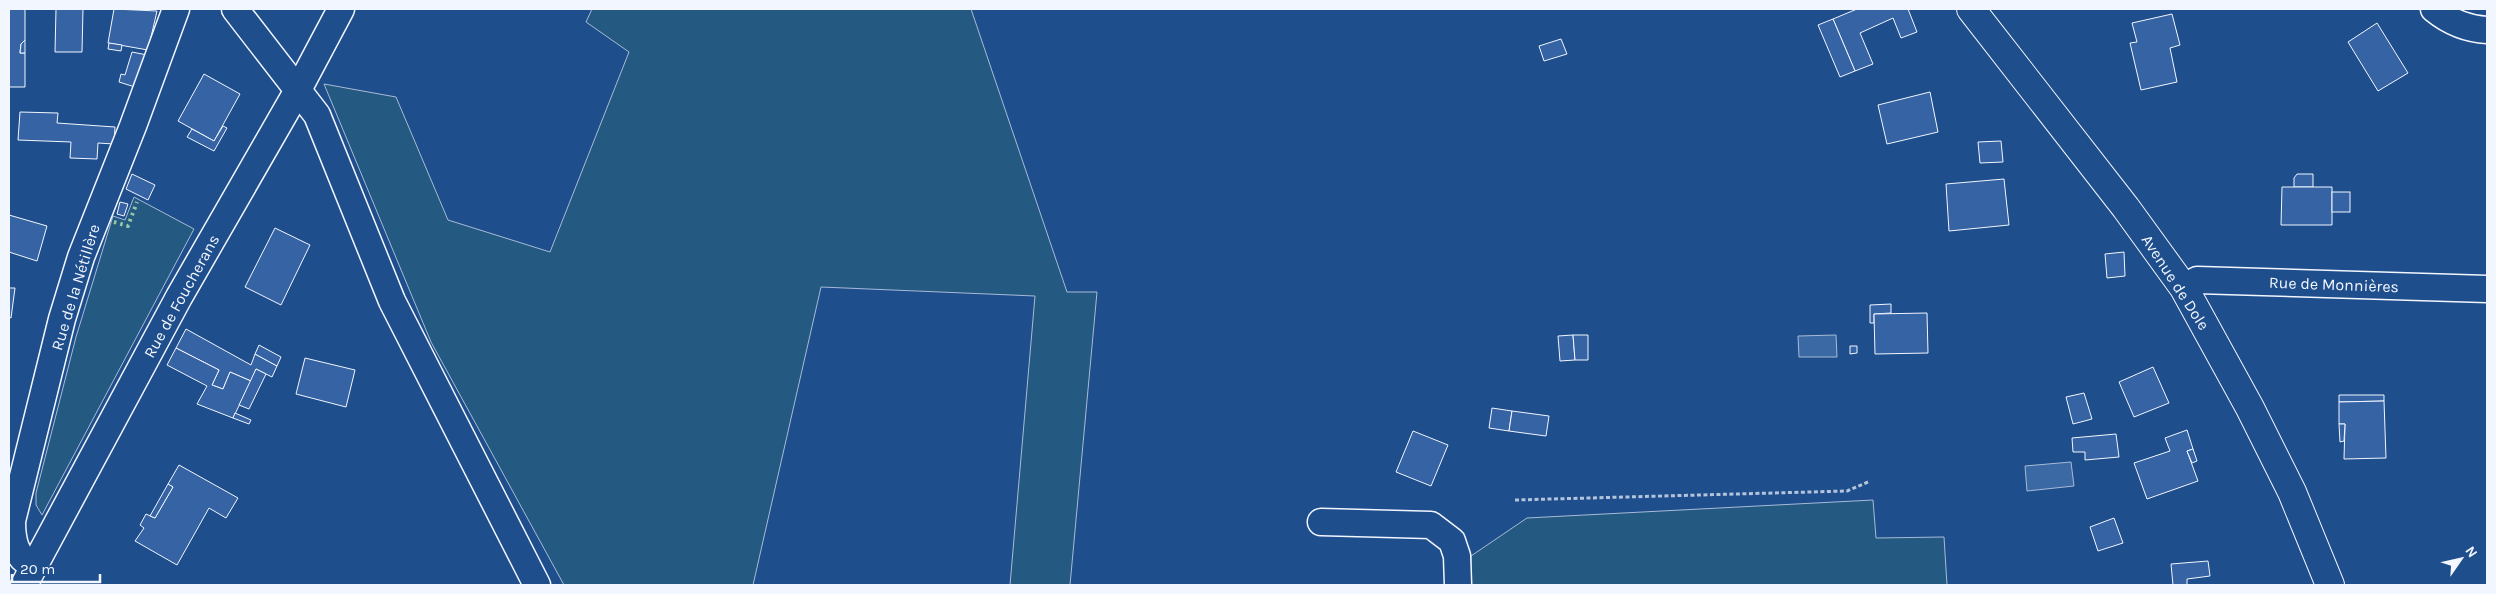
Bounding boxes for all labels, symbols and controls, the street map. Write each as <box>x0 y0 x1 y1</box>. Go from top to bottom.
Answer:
street label: Rue de la Nétillère <box>47 222 104 353</box>
street label: Rue de Foucherans <box>140 231 223 361</box>
street label: Avenue de Dole <box>2138 231 2213 334</box>
street label: Rue de Monnières <box>2269 273 2399 296</box>
north arrow <box>2436 534 2486 584</box>
text: N <box>2462 543 2481 561</box>
scale bar <box>12 552 100 584</box>
text: 20 m <box>20 560 55 578</box>

